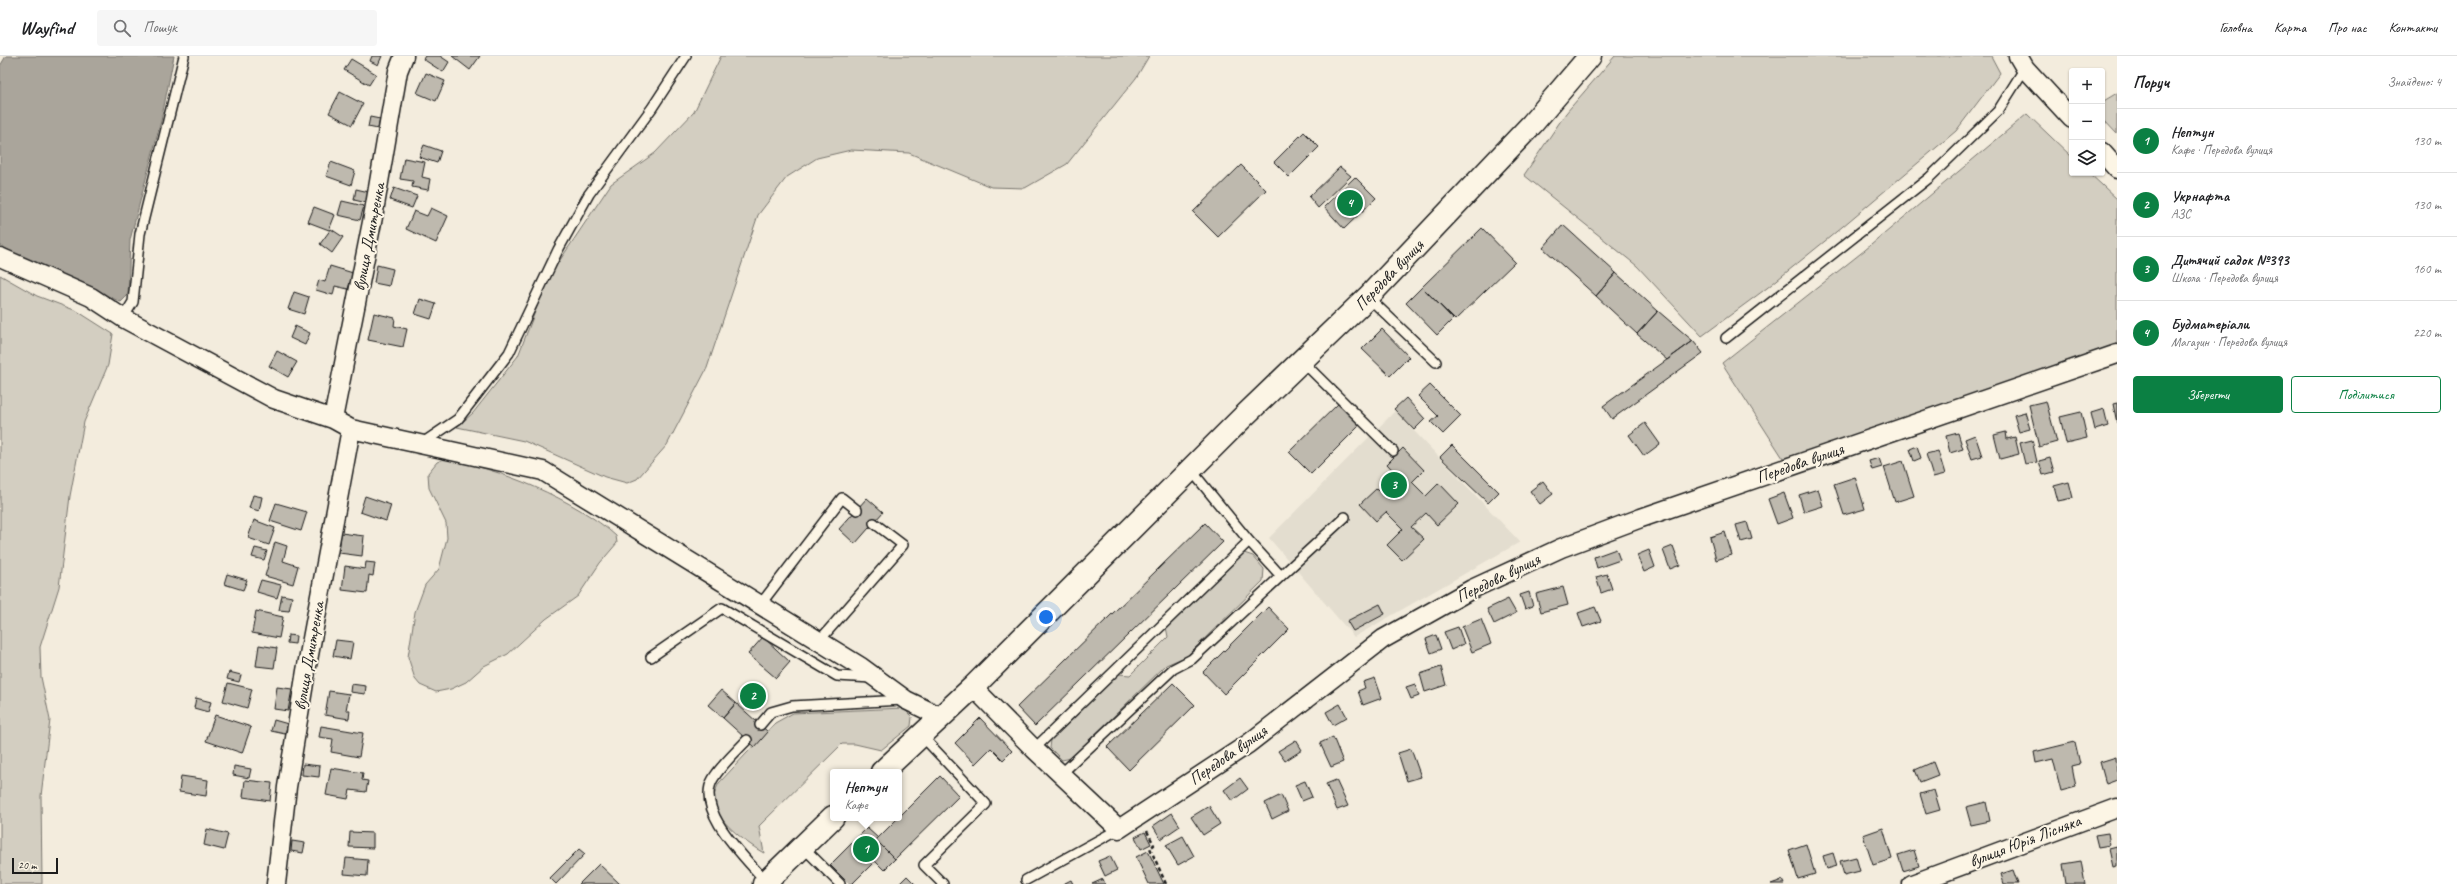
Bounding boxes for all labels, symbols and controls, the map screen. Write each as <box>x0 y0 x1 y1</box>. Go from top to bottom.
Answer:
search box <box>97 10 377 46</box>
text: Wayfind <box>20 16 73 40</box>
icon: search <box>111 17 133 39</box>
text: Пошук <box>143 18 177 37</box>
text: Головна <box>2219 19 2252 36</box>
text: Карта <box>2274 19 2306 36</box>
text: Про нас <box>2328 19 2367 36</box>
text: Контакти <box>2389 19 2437 36</box>
map controls <box>2069 68 2105 176</box>
button: + <box>2069 68 2105 104</box>
text: Поруч <box>2133 72 2169 93</box>
text: Знайдено: 4 <box>2387 74 2441 90</box>
button: − <box>2069 104 2105 140</box>
text: Нептун <box>2171 123 2214 142</box>
text: 1 <box>2143 133 2149 149</box>
text: 130 m <box>2413 133 2441 149</box>
button: layers <box>2069 140 2105 176</box>
text: Кафе · Передова вулиця <box>2171 142 2272 158</box>
street label: вулиця Дмитренка <box>348 179 390 293</box>
text: Укрнафта <box>2171 187 2229 206</box>
pin: 4 <box>1337 188 1363 218</box>
text: 2 <box>2143 197 2149 213</box>
text: 130 m <box>2413 197 2441 213</box>
text: АЗС <box>2171 206 2191 222</box>
street label: Передова вулиця <box>1350 234 1429 315</box>
text: Дитячий садок №393 <box>2171 251 2289 270</box>
text: 3 <box>2143 261 2149 277</box>
text: 160 m <box>2413 261 2441 277</box>
text: Школа · Передова вулиця <box>2171 270 2278 286</box>
text: Будматеріали <box>2171 315 2249 334</box>
text: 4 <box>2143 325 2149 341</box>
text: 220 m <box>2413 325 2441 341</box>
text: Магазин · Передова вулиця <box>2171 334 2287 350</box>
button: Зберегти <box>2133 376 2283 413</box>
button: Поділитися <box>2291 376 2441 413</box>
street label: Передова вулиця <box>1754 438 1847 488</box>
pin: 3 <box>1381 470 1407 500</box>
street label: Передова вулиця <box>1453 548 1544 607</box>
street label: вулиця Дмитренка <box>289 598 329 712</box>
your location <box>1036 607 1056 627</box>
pin: 2 <box>740 681 766 711</box>
street label: Передова вулиця <box>1185 720 1272 790</box>
popup <box>830 769 902 821</box>
text: Нептун <box>845 778 887 797</box>
text: Кафе <box>845 797 868 813</box>
street label: вулиця Юрія Лісняка <box>1966 810 2085 872</box>
pin: 1 <box>853 834 879 864</box>
scale bar <box>12 856 58 875</box>
text: 20 m <box>18 858 37 872</box>

